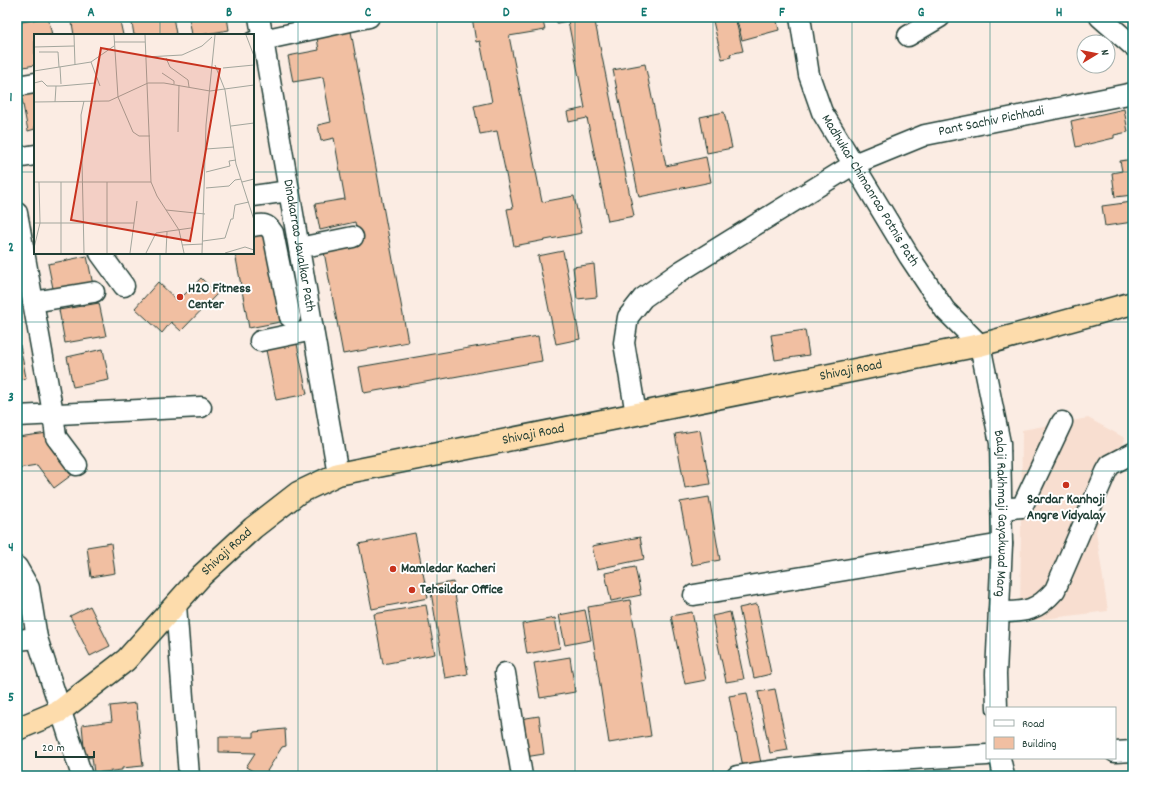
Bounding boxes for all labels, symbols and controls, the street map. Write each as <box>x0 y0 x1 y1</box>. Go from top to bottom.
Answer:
text: A <box>87 4 95 23</box>
text: B <box>226 4 232 23</box>
text: C <box>365 4 372 23</box>
text: D <box>503 4 510 23</box>
text: E <box>641 4 648 23</box>
text: F <box>779 4 785 23</box>
text: G <box>918 4 925 23</box>
text: H <box>1056 4 1063 23</box>
inset map <box>34 34 254 254</box>
north arrow <box>1076 34 1116 74</box>
text: N <box>1096 49 1112 57</box>
text: 1 <box>10 89 13 108</box>
street label: Pant Sachiv Pichhadi <box>937 101 1046 142</box>
street label: Madhukar Chimanrao Potnis Path <box>816 111 924 271</box>
street label: Dinakarrao Javalkar Path <box>277 178 320 314</box>
text: 2 <box>8 239 14 258</box>
place label: H2O Fitness Center <box>188 279 251 315</box>
marker: H2O Fitness Center <box>175 292 185 302</box>
street label: Shivaji Road <box>818 355 884 387</box>
text: 3 <box>8 389 14 408</box>
street label: Shivaji Road <box>500 419 566 451</box>
street label: Balaji Rakhmaji Gayakwad Marg <box>988 428 1012 597</box>
marker: Sardar Kanhoji Angre Vidyalay <box>1061 480 1071 490</box>
place label: Sardar Kanhoji Angre Vidyalay <box>1027 490 1107 526</box>
street label: Shivaji Road <box>197 523 257 581</box>
text: 4 <box>8 539 14 558</box>
place label: Mamledar Kacheri <box>401 559 496 579</box>
marker: Mamledar Kacheri <box>388 564 398 574</box>
place label: Tehsildar Office <box>420 580 503 600</box>
marker: Tehsildar Office <box>407 585 417 595</box>
text: 5 <box>8 689 14 708</box>
legend <box>986 707 1116 759</box>
text: Road <box>1022 716 1044 733</box>
scale bar <box>36 733 94 759</box>
text: Building <box>1022 736 1057 753</box>
text: 20 m <box>42 740 65 757</box>

